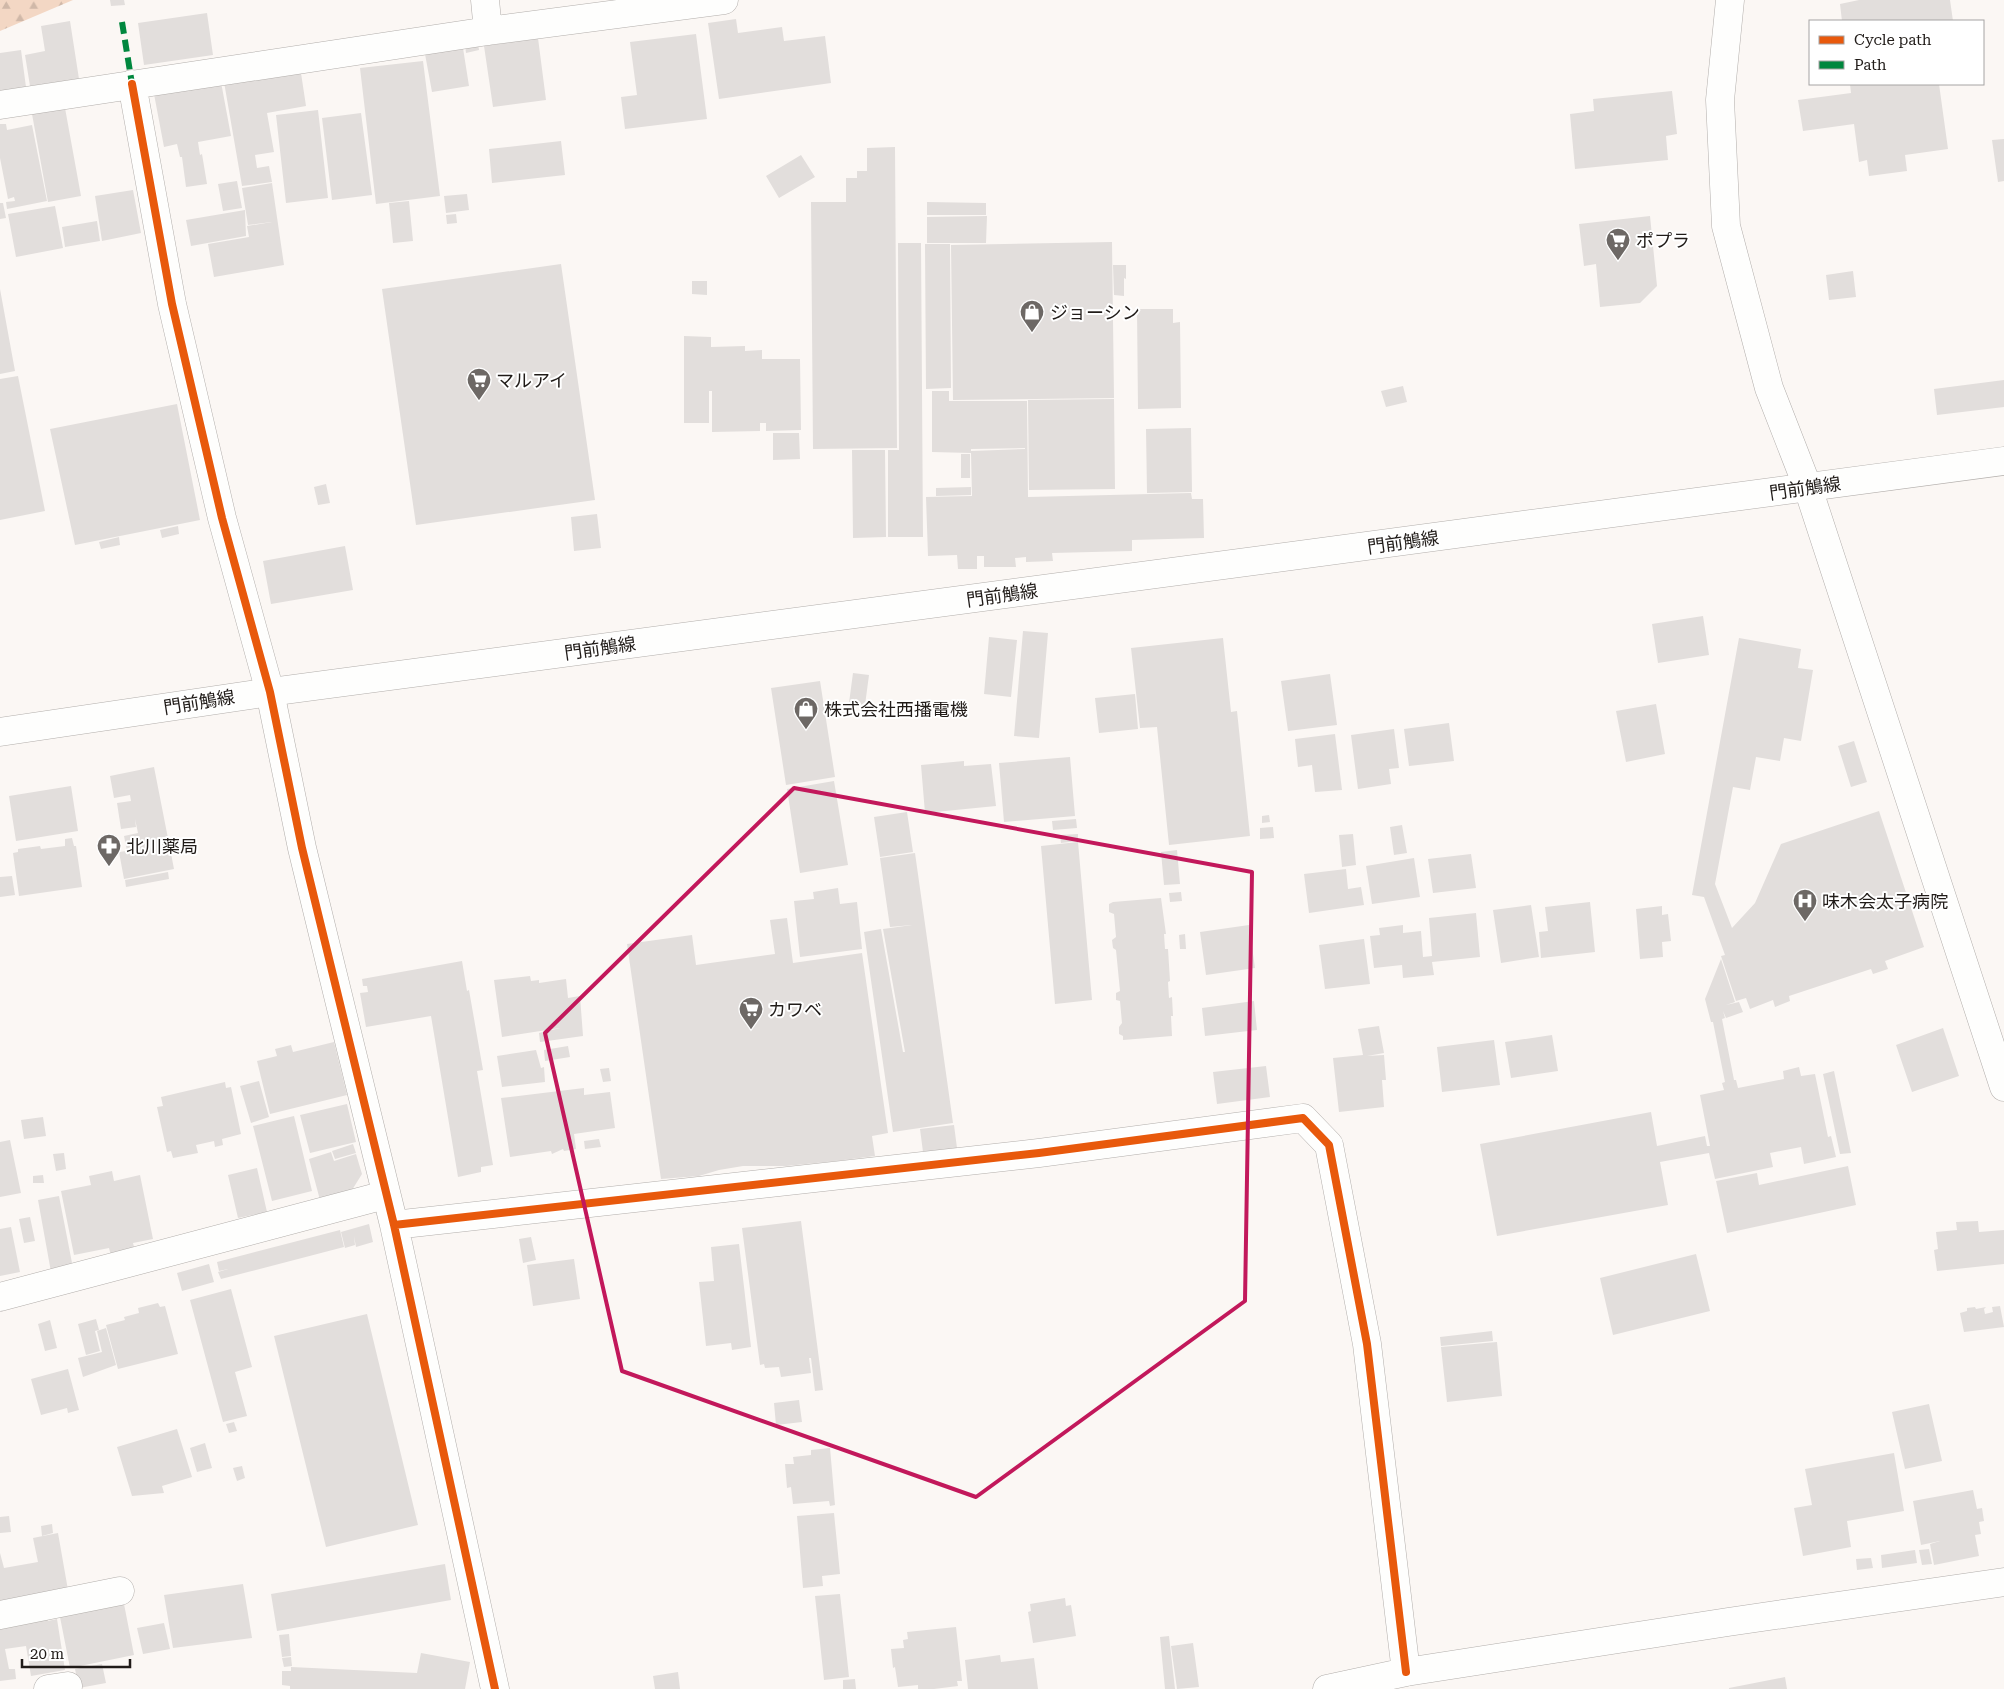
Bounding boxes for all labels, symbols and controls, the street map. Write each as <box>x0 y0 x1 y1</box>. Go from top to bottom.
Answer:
legend <box>1809 20 1984 85</box>
text: Cycle path <box>1854 31 1932 49</box>
text: Path <box>1854 56 1887 74</box>
supermarket icon: ポプラ <box>1605 227 1631 261</box>
place label: ポプラ <box>1636 230 1690 251</box>
shop icon: ジョーシン <box>1019 299 1045 333</box>
place label: ジョーシン <box>1050 302 1140 323</box>
supermarket icon: マルアイ <box>466 367 492 401</box>
place label: マルアイ <box>496 370 567 391</box>
street label: 門前鵤線 <box>1768 473 1842 503</box>
street label: 門前鵤線 <box>1366 527 1440 557</box>
street label: 門前鵤線 <box>965 580 1039 610</box>
street label: 門前鵤線 <box>563 633 637 663</box>
street label: 門前鵤線 <box>162 686 236 718</box>
shop icon: 株式会社西播電機 <box>793 696 819 730</box>
place label: 株式会社西播電機 <box>824 699 968 720</box>
pharmacy icon: 北川薬局 <box>96 833 122 867</box>
place label: 北川薬局 <box>126 836 198 857</box>
hospital icon: 味木会太子病院 <box>1792 888 1818 922</box>
place label: 味木会太子病院 <box>1822 891 1948 912</box>
supermarket icon: カワベ <box>738 996 764 1030</box>
place label: カワベ <box>768 999 822 1020</box>
scale bar <box>22 1636 130 1668</box>
text: 20 m <box>30 1645 65 1663</box>

